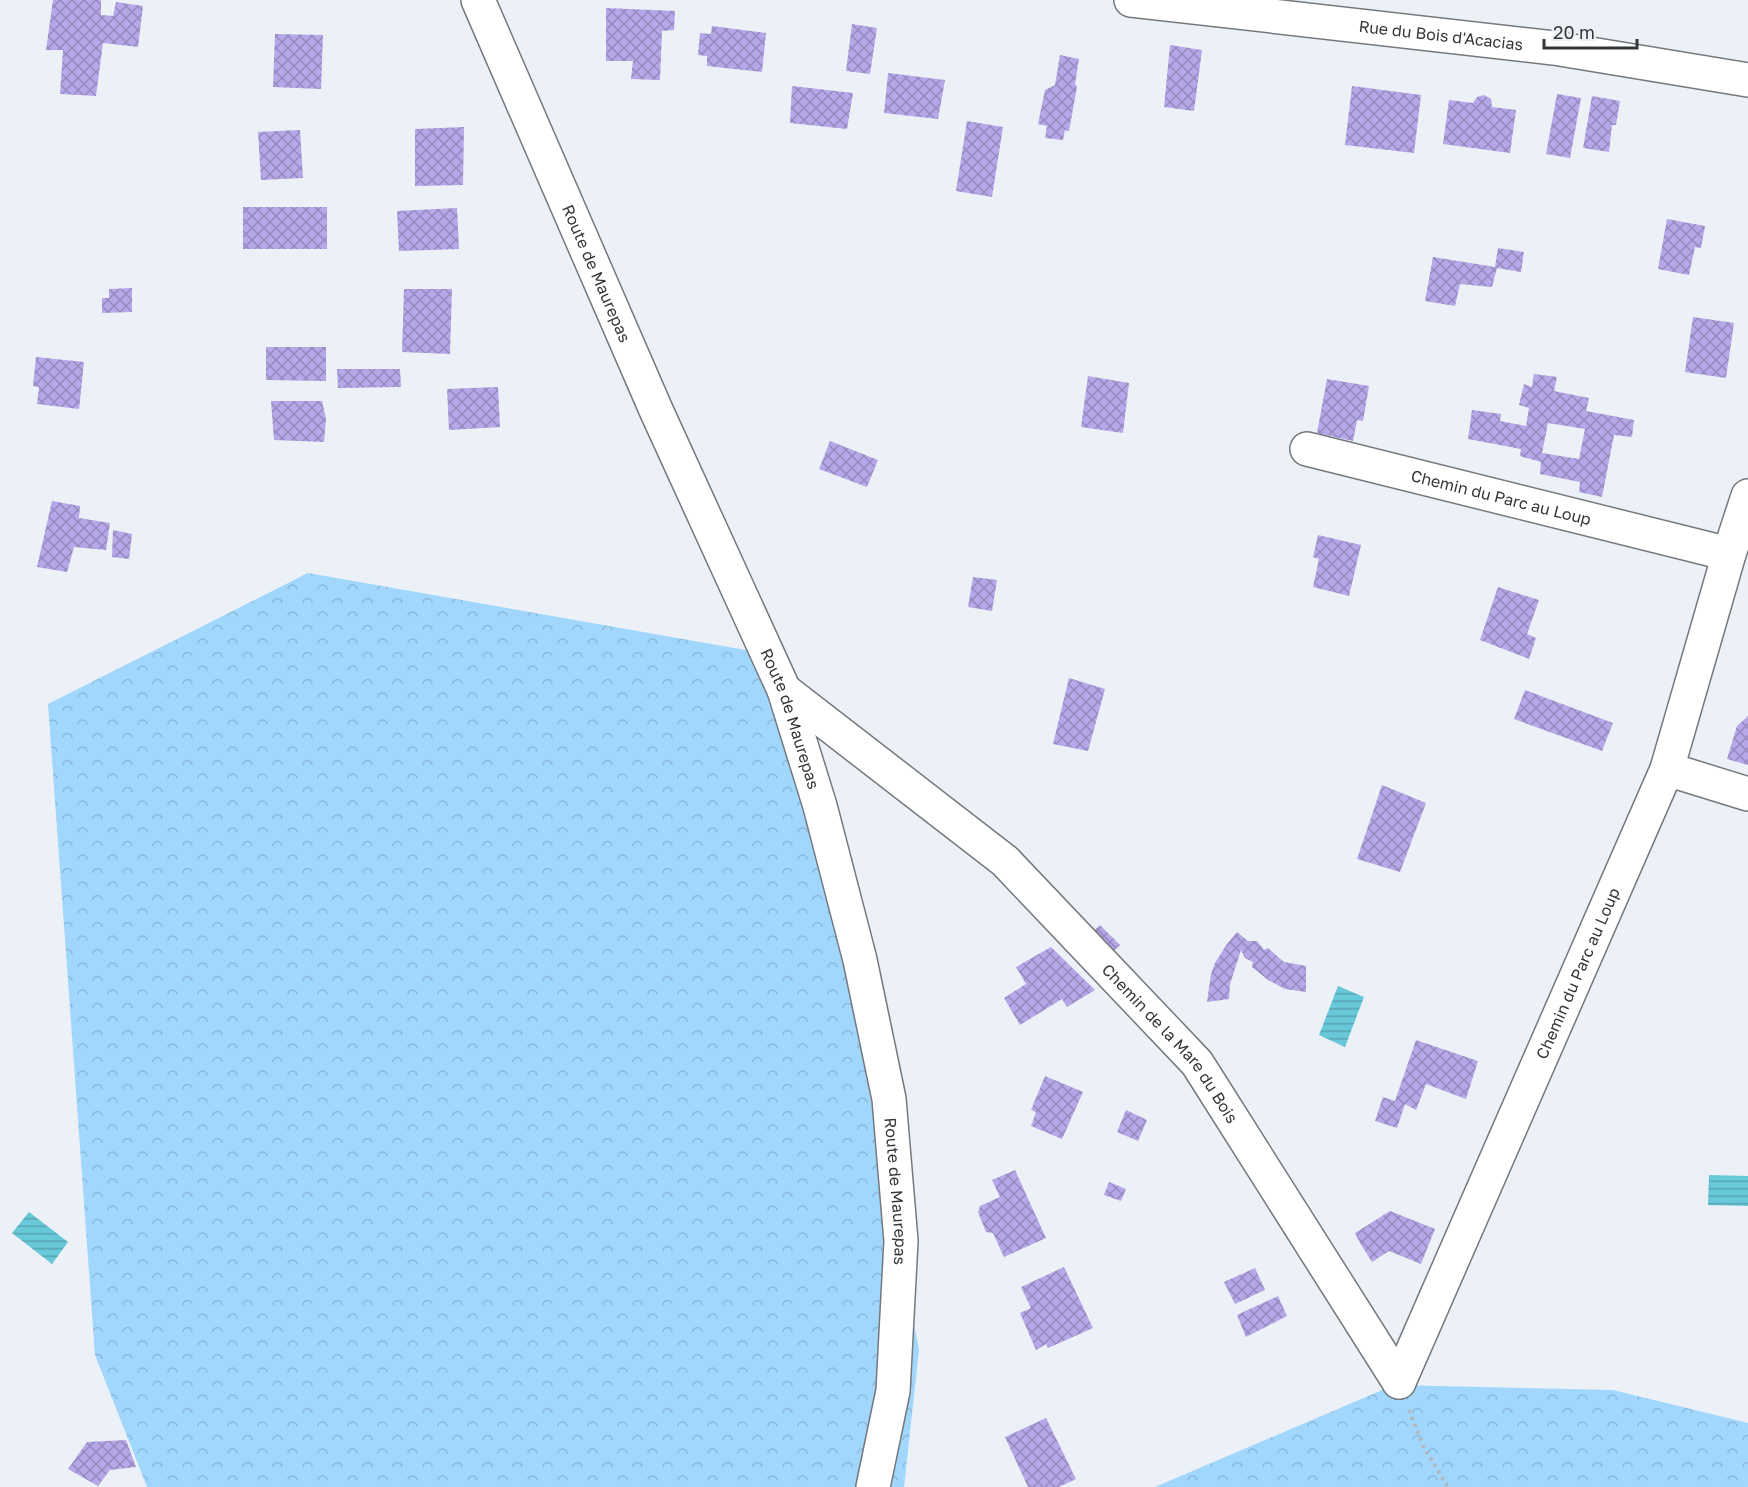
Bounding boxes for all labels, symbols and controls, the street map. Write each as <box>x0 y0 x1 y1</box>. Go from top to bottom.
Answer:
scale bar <box>1544 12 1637 50</box>
street label: Rue du Bois d'Acacias <box>1358 16 1524 54</box>
text: 20 m <box>1553 21 1595 43</box>
street label: Route de Maurepas <box>558 201 635 345</box>
street label: Chemin du Parc au Loup <box>1409 465 1593 529</box>
street label: Route de Maurepas <box>756 645 824 792</box>
street label: Chemin du Parc au Loup <box>1531 884 1624 1062</box>
street label: Chemin de la Mare du Bois <box>1098 959 1242 1127</box>
street label: Route de Maurepas <box>881 1117 911 1266</box>

